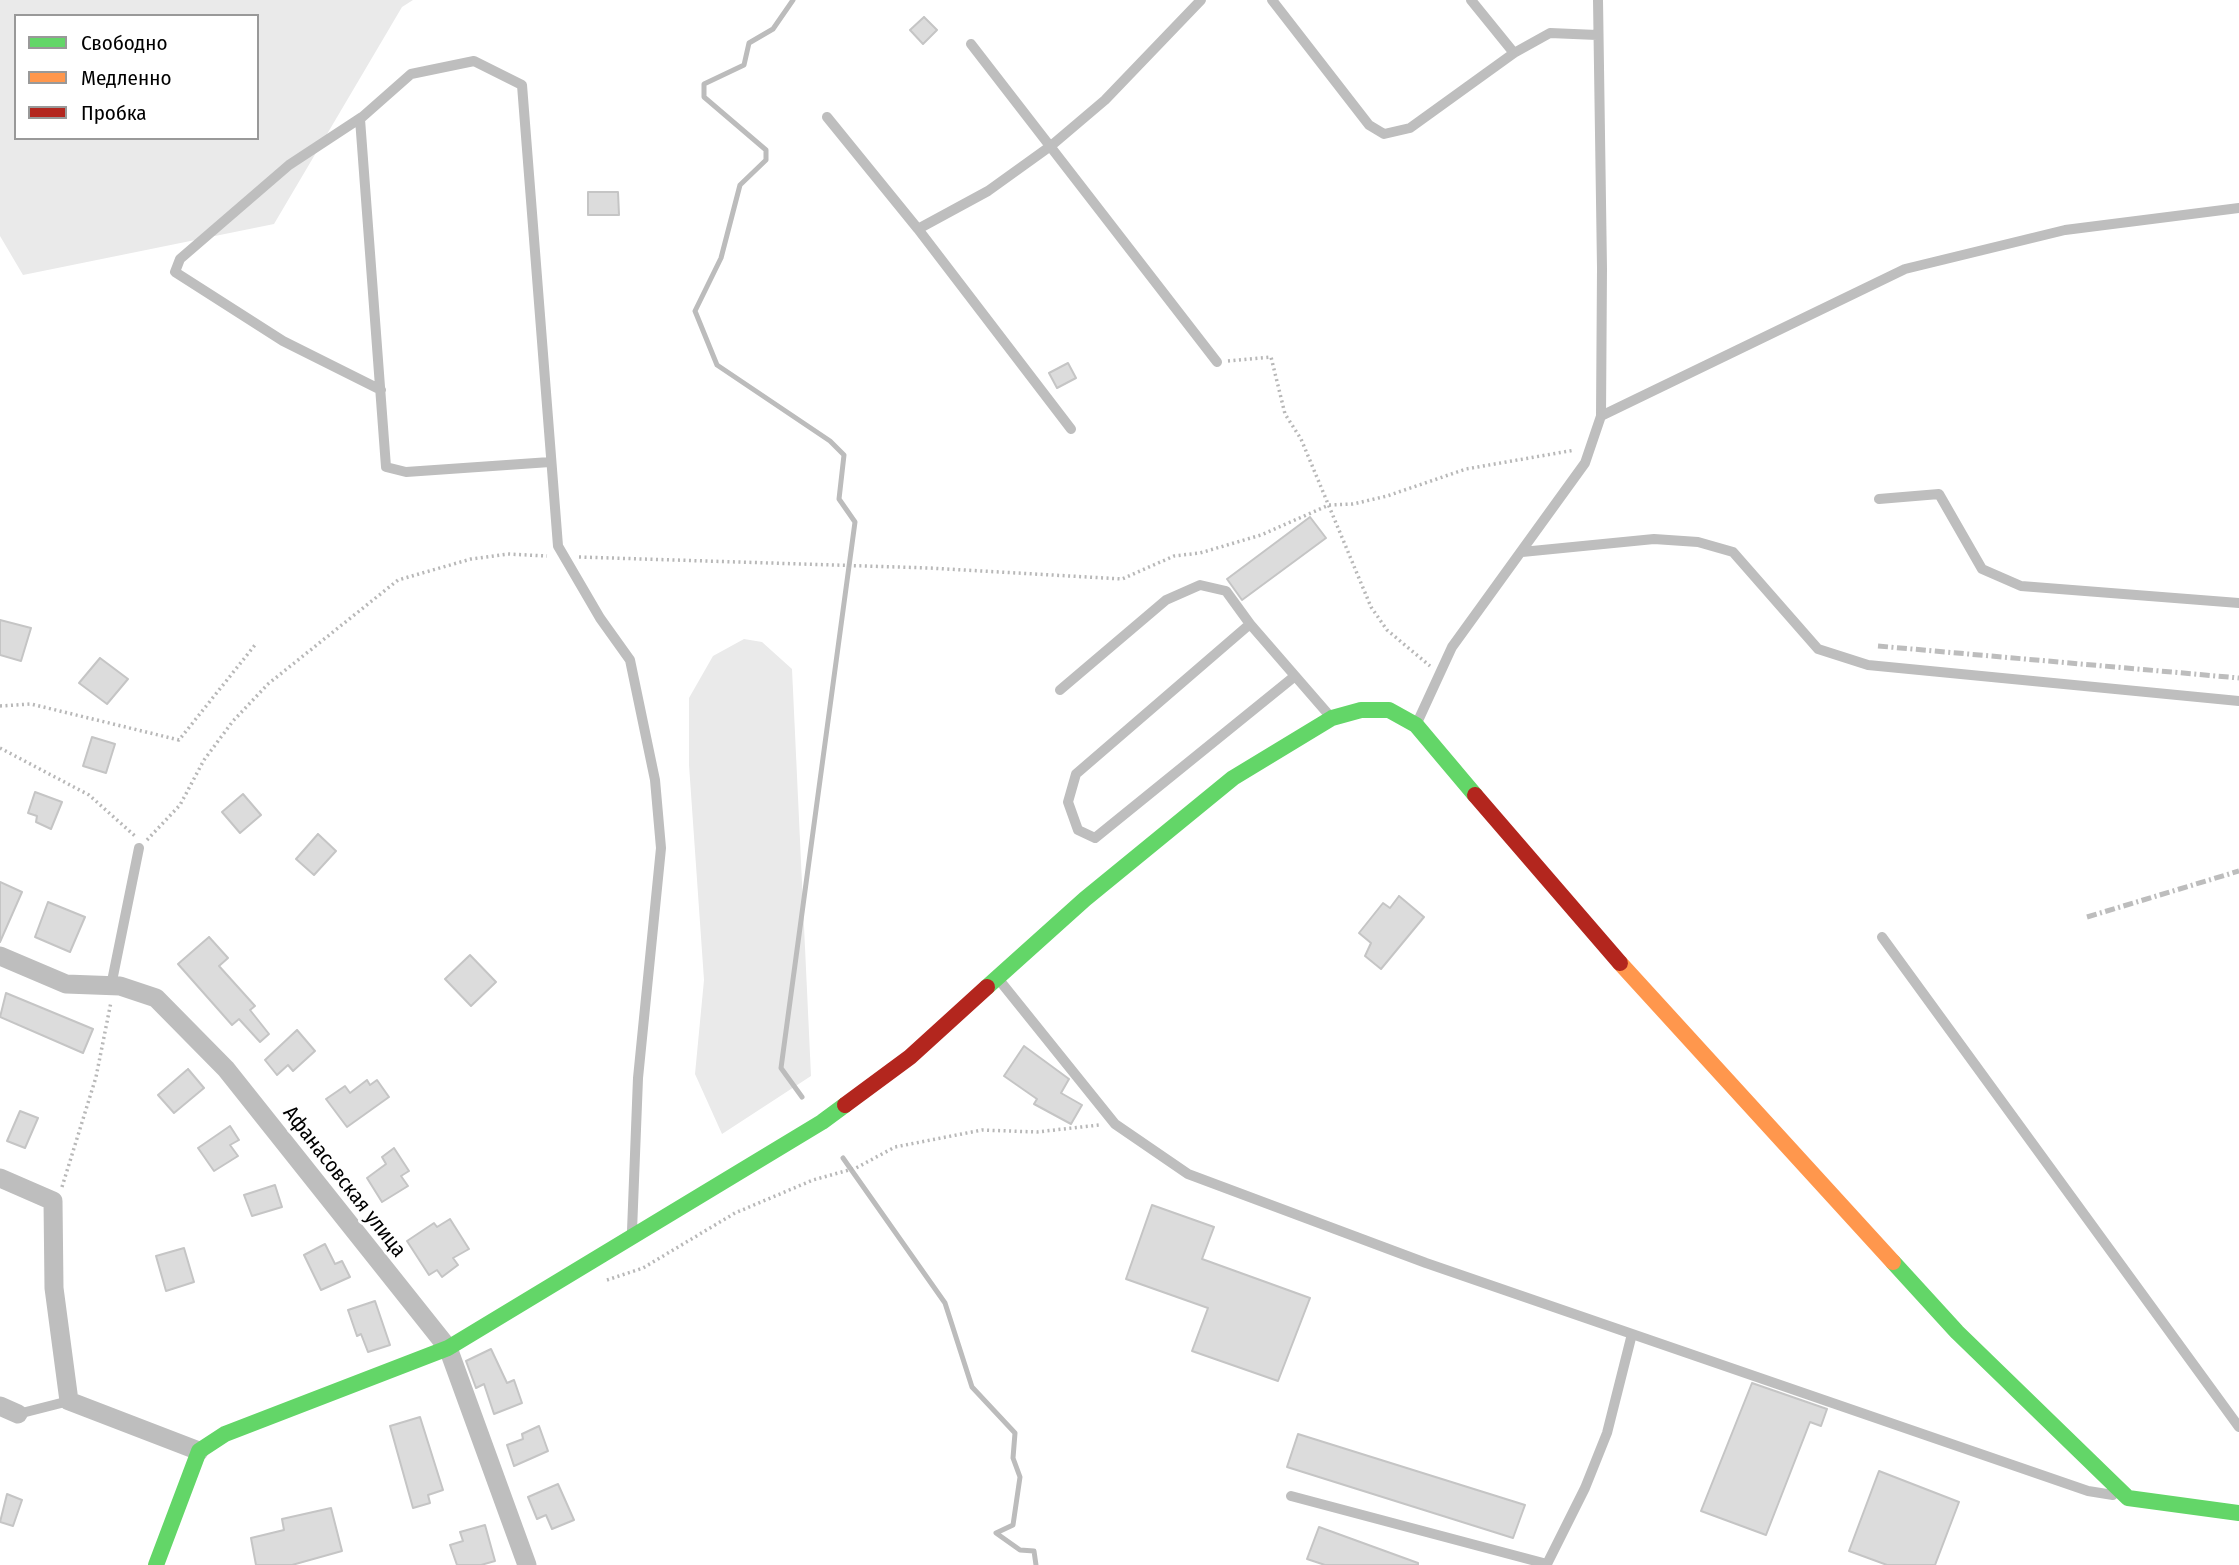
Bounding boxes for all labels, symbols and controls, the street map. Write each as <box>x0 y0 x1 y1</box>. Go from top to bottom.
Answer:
legend <box>14 14 259 140</box>
text: Свободно <box>81 30 167 56</box>
text: Медленно <box>81 65 171 91</box>
text: Пробка <box>81 100 147 126</box>
street label: Афанасовская улица <box>277 1101 411 1263</box>

